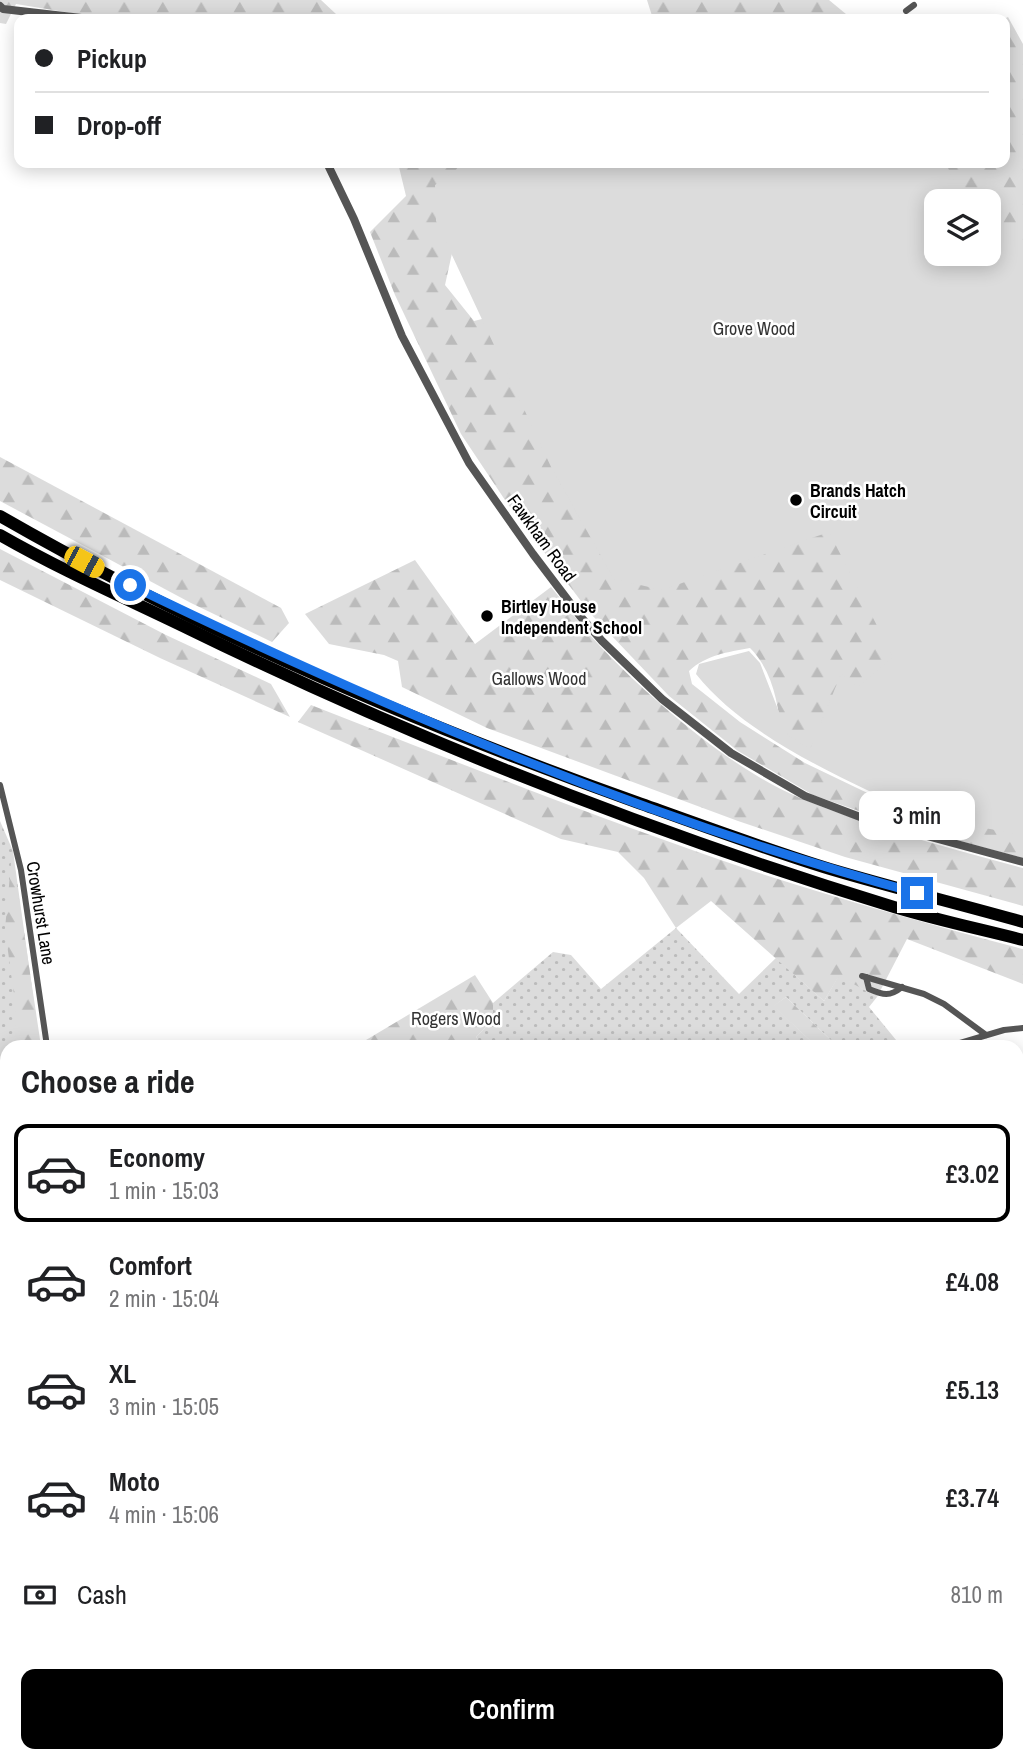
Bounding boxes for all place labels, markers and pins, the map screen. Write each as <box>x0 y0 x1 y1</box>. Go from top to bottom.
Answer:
place label: Brands Hatch Circuit <box>810 478 906 524</box>
marker: Brands Hatch Circuit <box>788 492 804 508</box>
place label: Birtley House Independent School <box>501 594 642 640</box>
marker: Birtley House Independent School <box>479 608 495 624</box>

